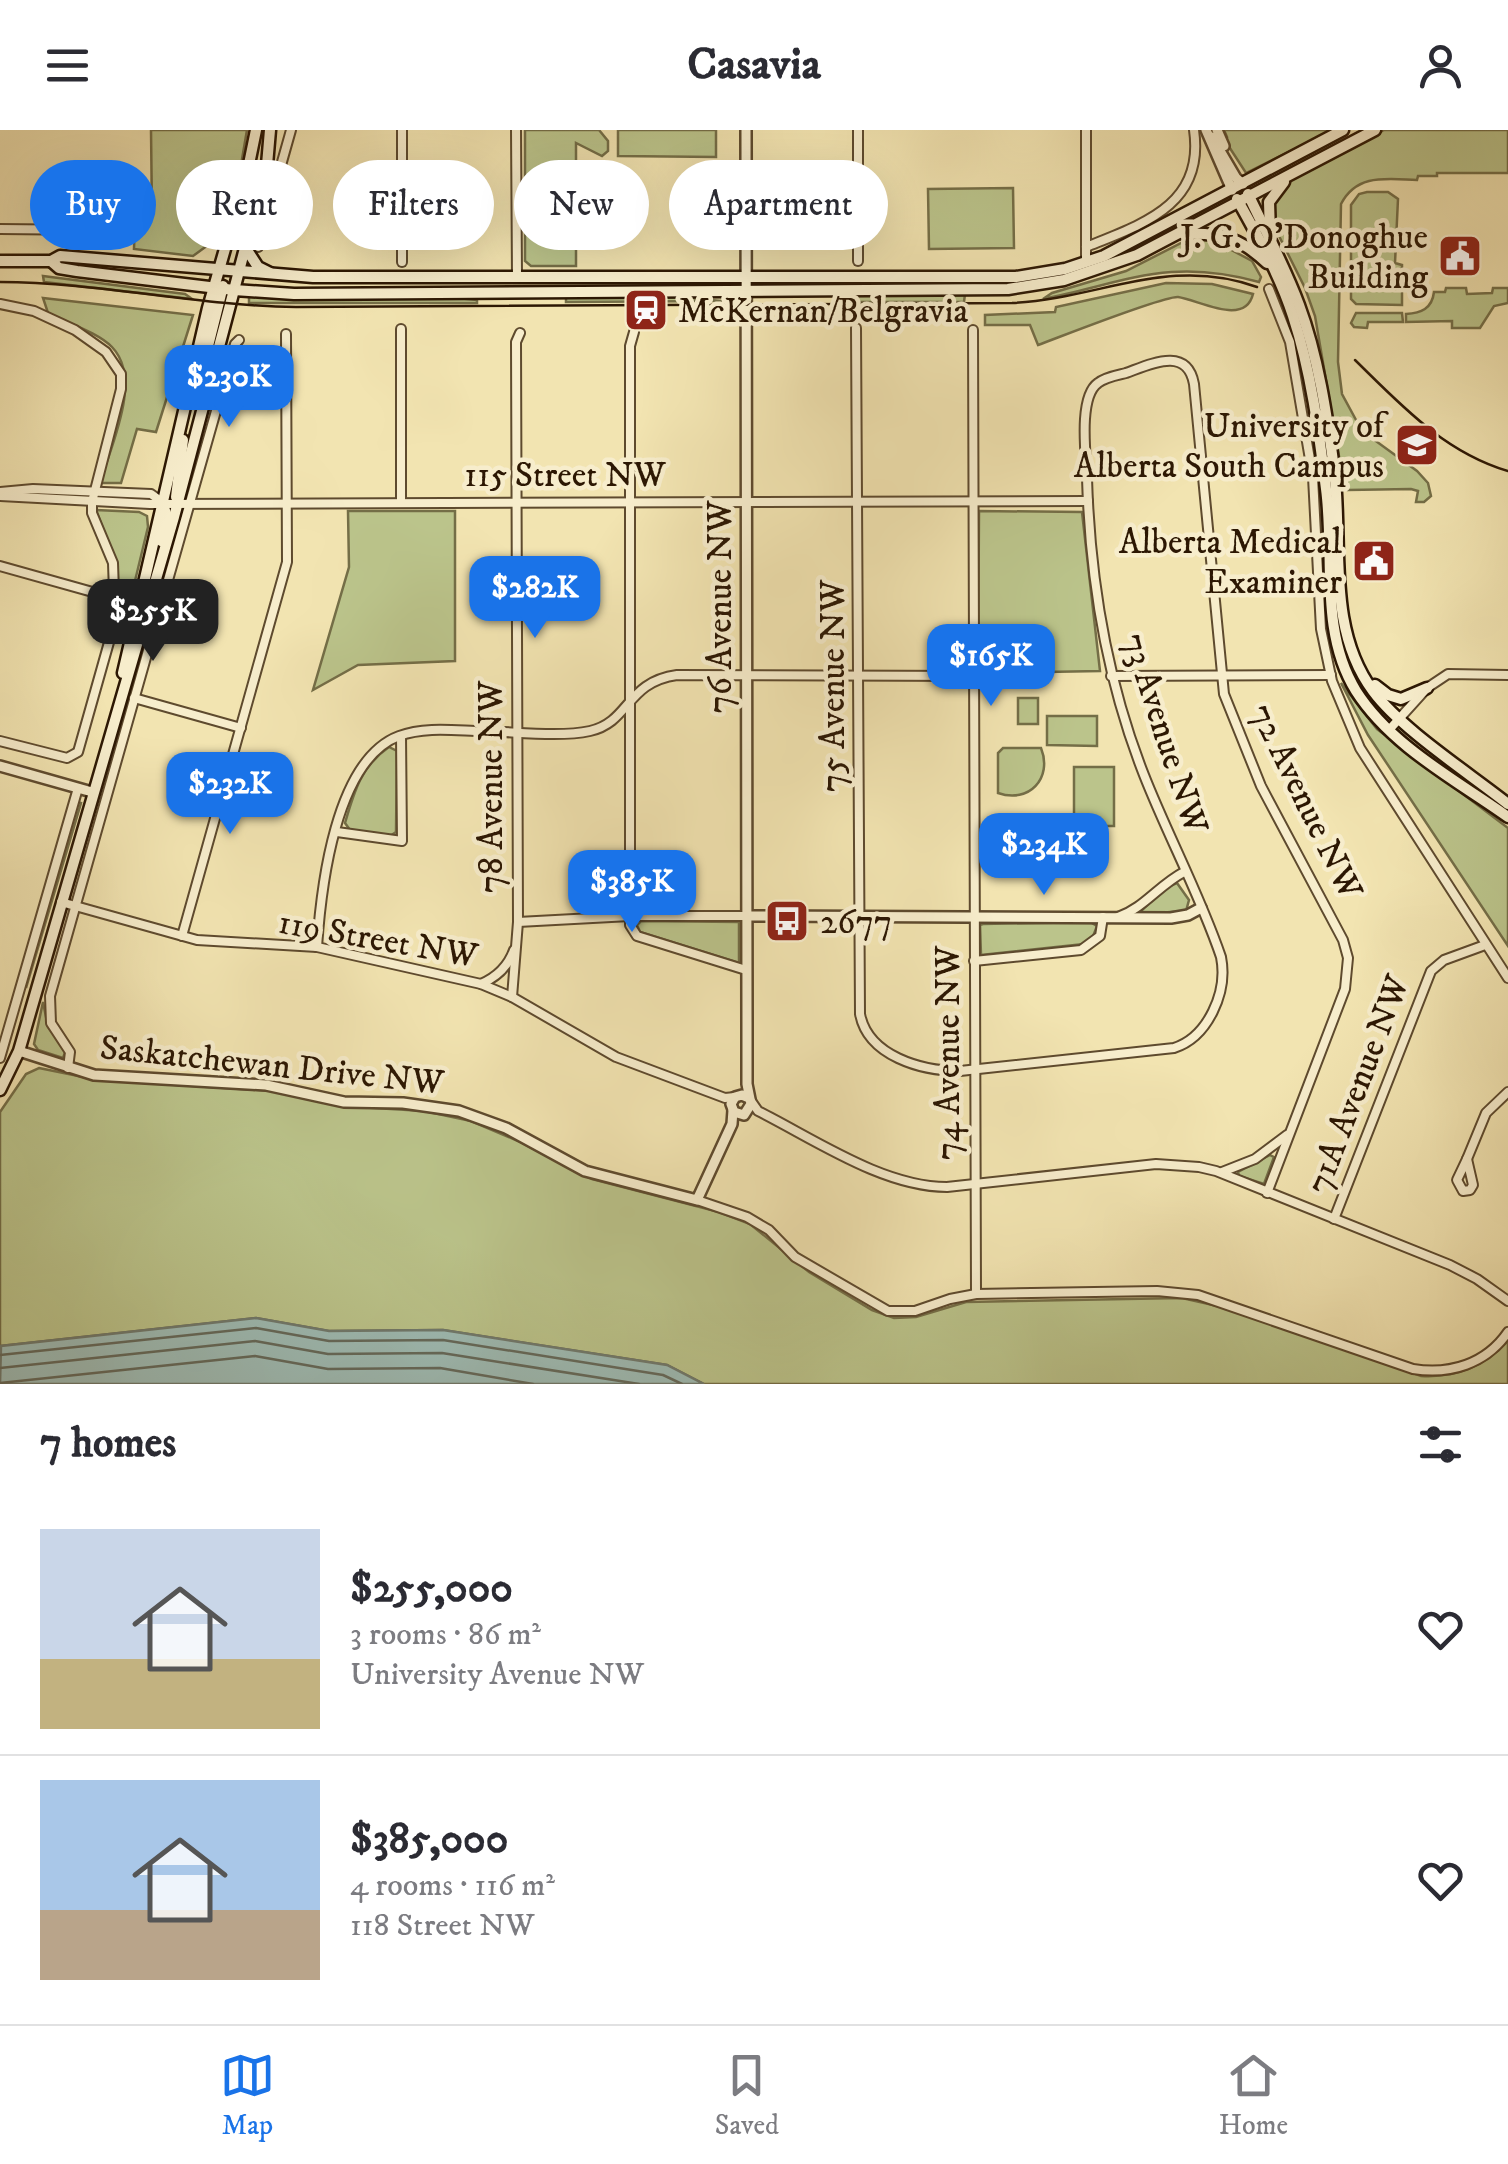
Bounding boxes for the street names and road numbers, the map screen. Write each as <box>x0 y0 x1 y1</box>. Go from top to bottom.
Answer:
street label: 115 Street NW <box>464 454 667 498</box>
street label: 76 Avenue NW <box>699 499 743 714</box>
street label: 75 Avenue NW <box>812 579 856 792</box>
street label: 73 Avenue NW <box>1111 628 1217 840</box>
street label: 78 Avenue NW <box>470 680 514 893</box>
street label: 72 Avenue NW <box>1239 697 1372 908</box>
street label: 119 Street NW <box>275 901 482 979</box>
street label: 74 Avenue NW <box>927 945 971 1160</box>
street label: 71A Avenue NW <box>1297 968 1421 1200</box>
street label: Saskatchewan Drive NW <box>98 1026 447 1106</box>

